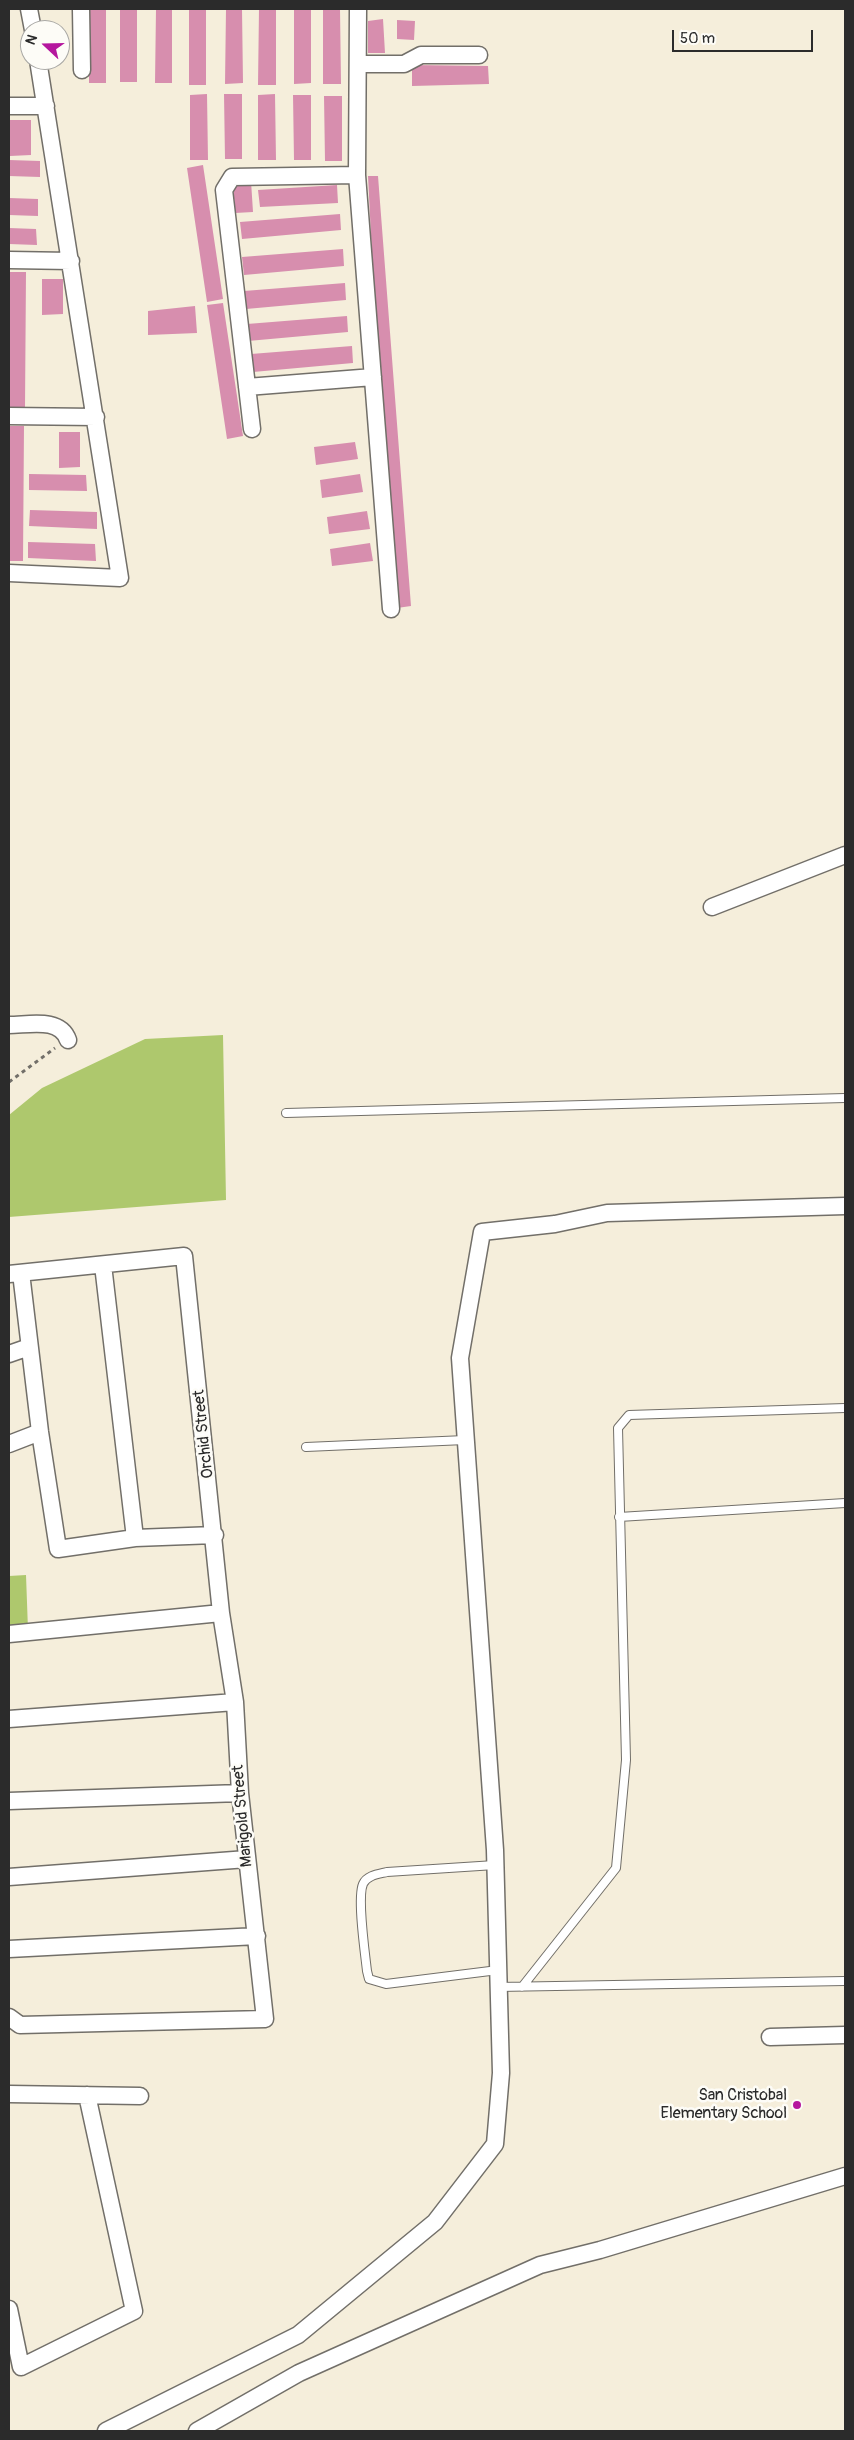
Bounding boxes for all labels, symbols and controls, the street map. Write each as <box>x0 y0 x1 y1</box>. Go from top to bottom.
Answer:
north arrow <box>20 20 70 70</box>
scale bar <box>674 20 815 52</box>
text: 50 m <box>680 29 715 48</box>
text: N <box>22 32 41 47</box>
street label: Orchid Street <box>190 1389 218 1479</box>
street label: Marigold Street <box>229 1764 257 1868</box>
place label: San Cristobal Elementary School <box>661 2086 787 2124</box>
marker: San Cristobal Elementary School <box>791 2099 803 2111</box>

